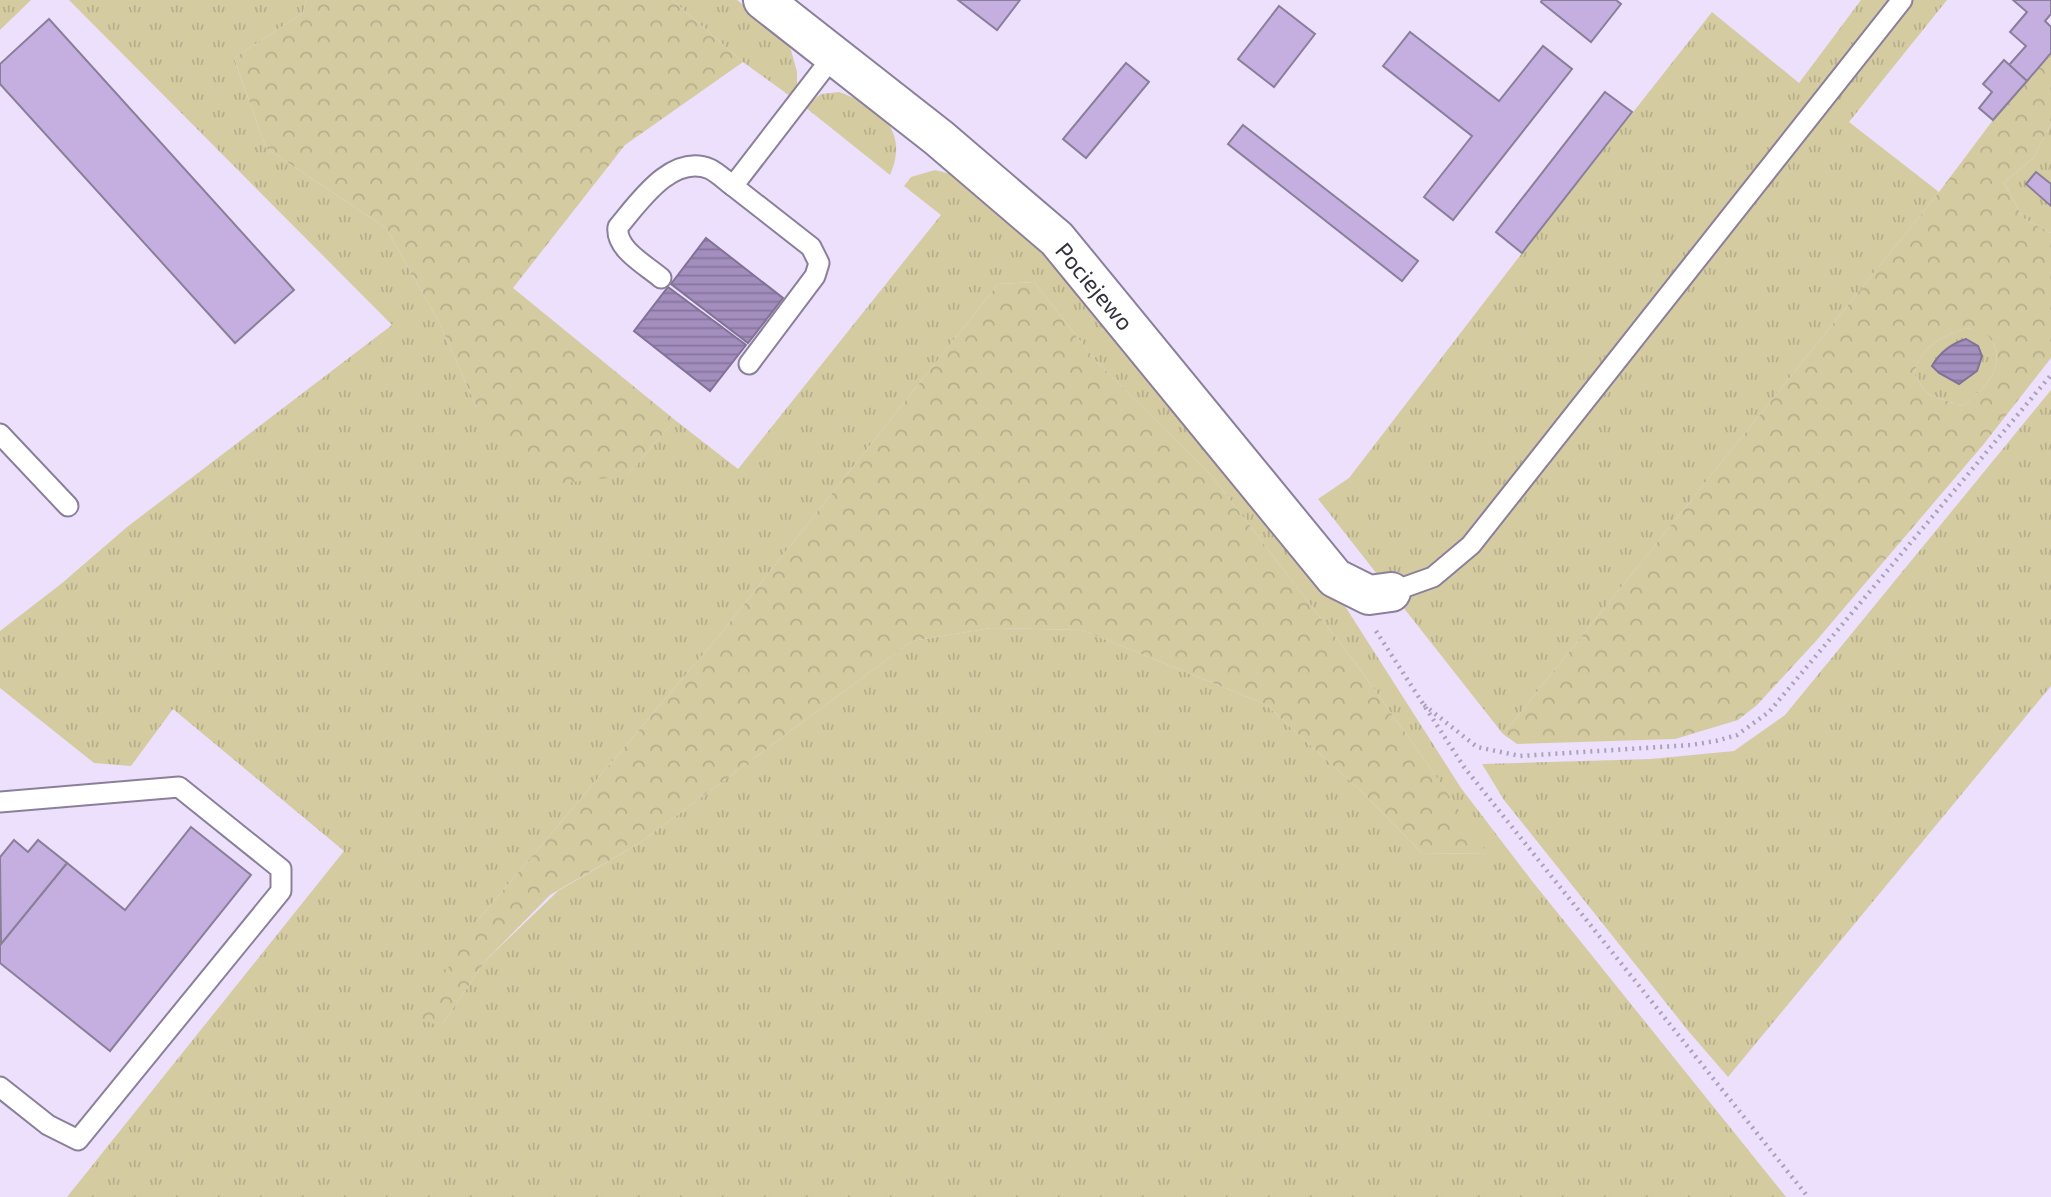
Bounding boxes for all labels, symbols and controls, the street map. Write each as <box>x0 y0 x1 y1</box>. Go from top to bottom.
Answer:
street label: Pociejewo <box>1050 236 1140 336</box>

